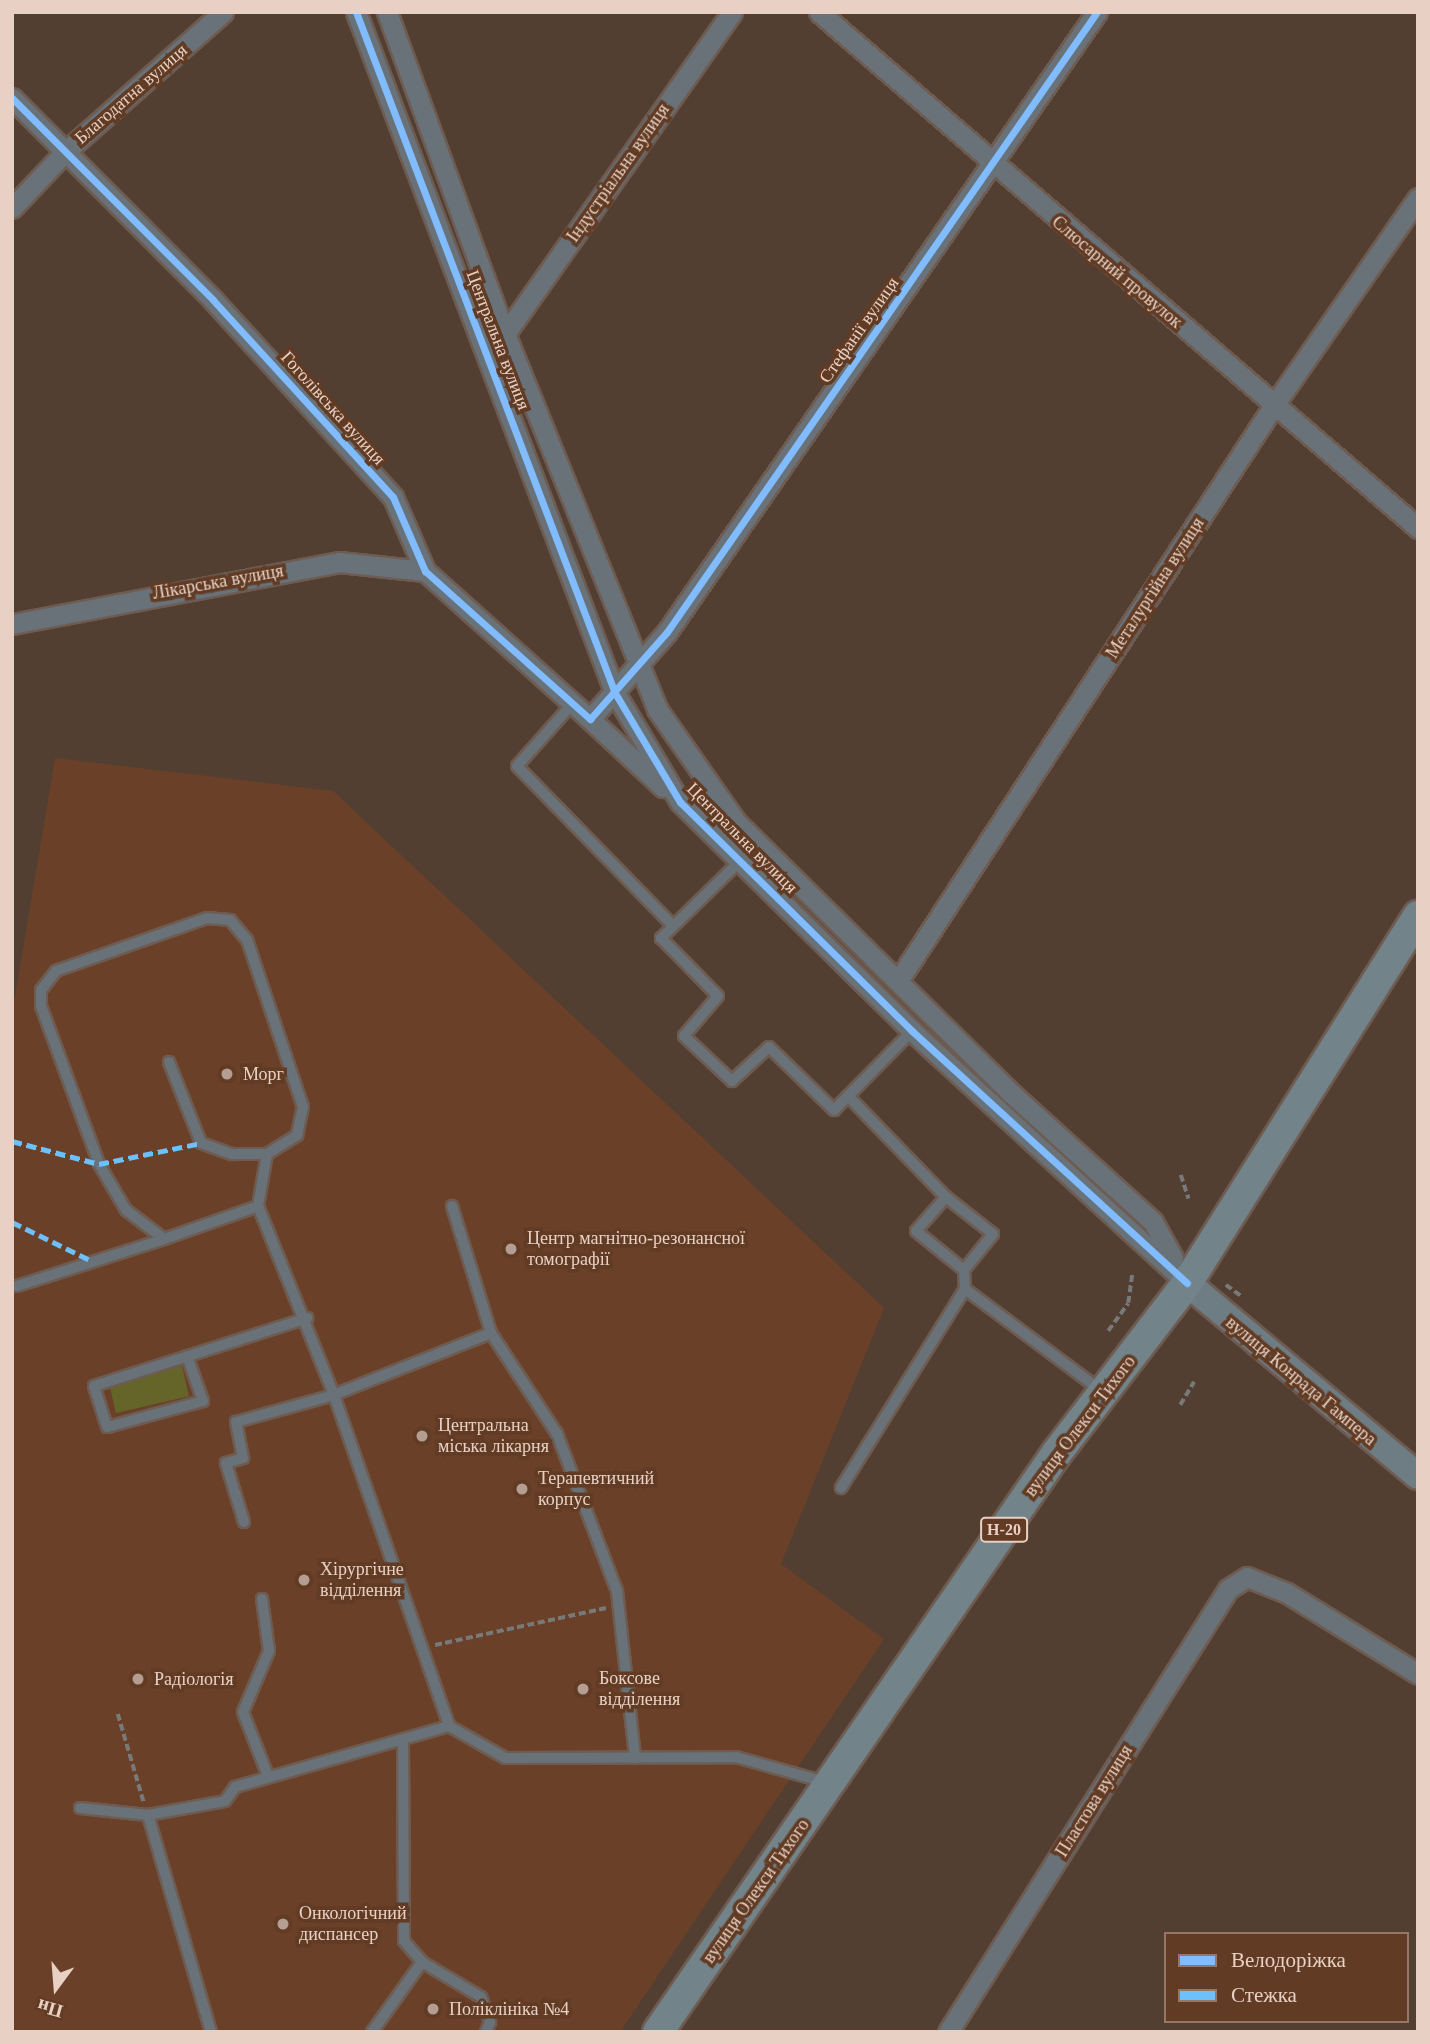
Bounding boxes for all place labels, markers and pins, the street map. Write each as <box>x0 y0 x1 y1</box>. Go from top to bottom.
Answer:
place label: Морг <box>243 1063 284 1085</box>
marker: Морг <box>217 1064 237 1084</box>
place label: Центр магнітно-резонансної томографії <box>527 1228 745 1270</box>
marker: Центр магнітно-резонансної томографії <box>501 1239 521 1259</box>
place label: Центральна міська лікарня <box>438 1415 549 1458</box>
marker: Центральна міська лікарня <box>412 1426 432 1446</box>
place label: Терапевтичний корпус <box>538 1468 654 1510</box>
marker: Терапевтичний корпус <box>512 1479 532 1499</box>
place label: Хірургічне відділення <box>320 1559 404 1602</box>
marker: Хірургічне відділення <box>294 1570 314 1590</box>
place label: Радіологія <box>154 1668 234 1690</box>
place label: Боксове відділення <box>599 1668 680 1710</box>
marker: Радіологія <box>128 1669 148 1689</box>
marker: Боксове відділення <box>573 1679 593 1699</box>
place label: Онкологічний диспансер <box>299 1903 407 1946</box>
marker: Онкологічний диспансер <box>273 1914 293 1934</box>
place label: Поліклініка №4 <box>449 1998 569 2020</box>
marker: Поліклініка №4 <box>423 1999 443 2019</box>

